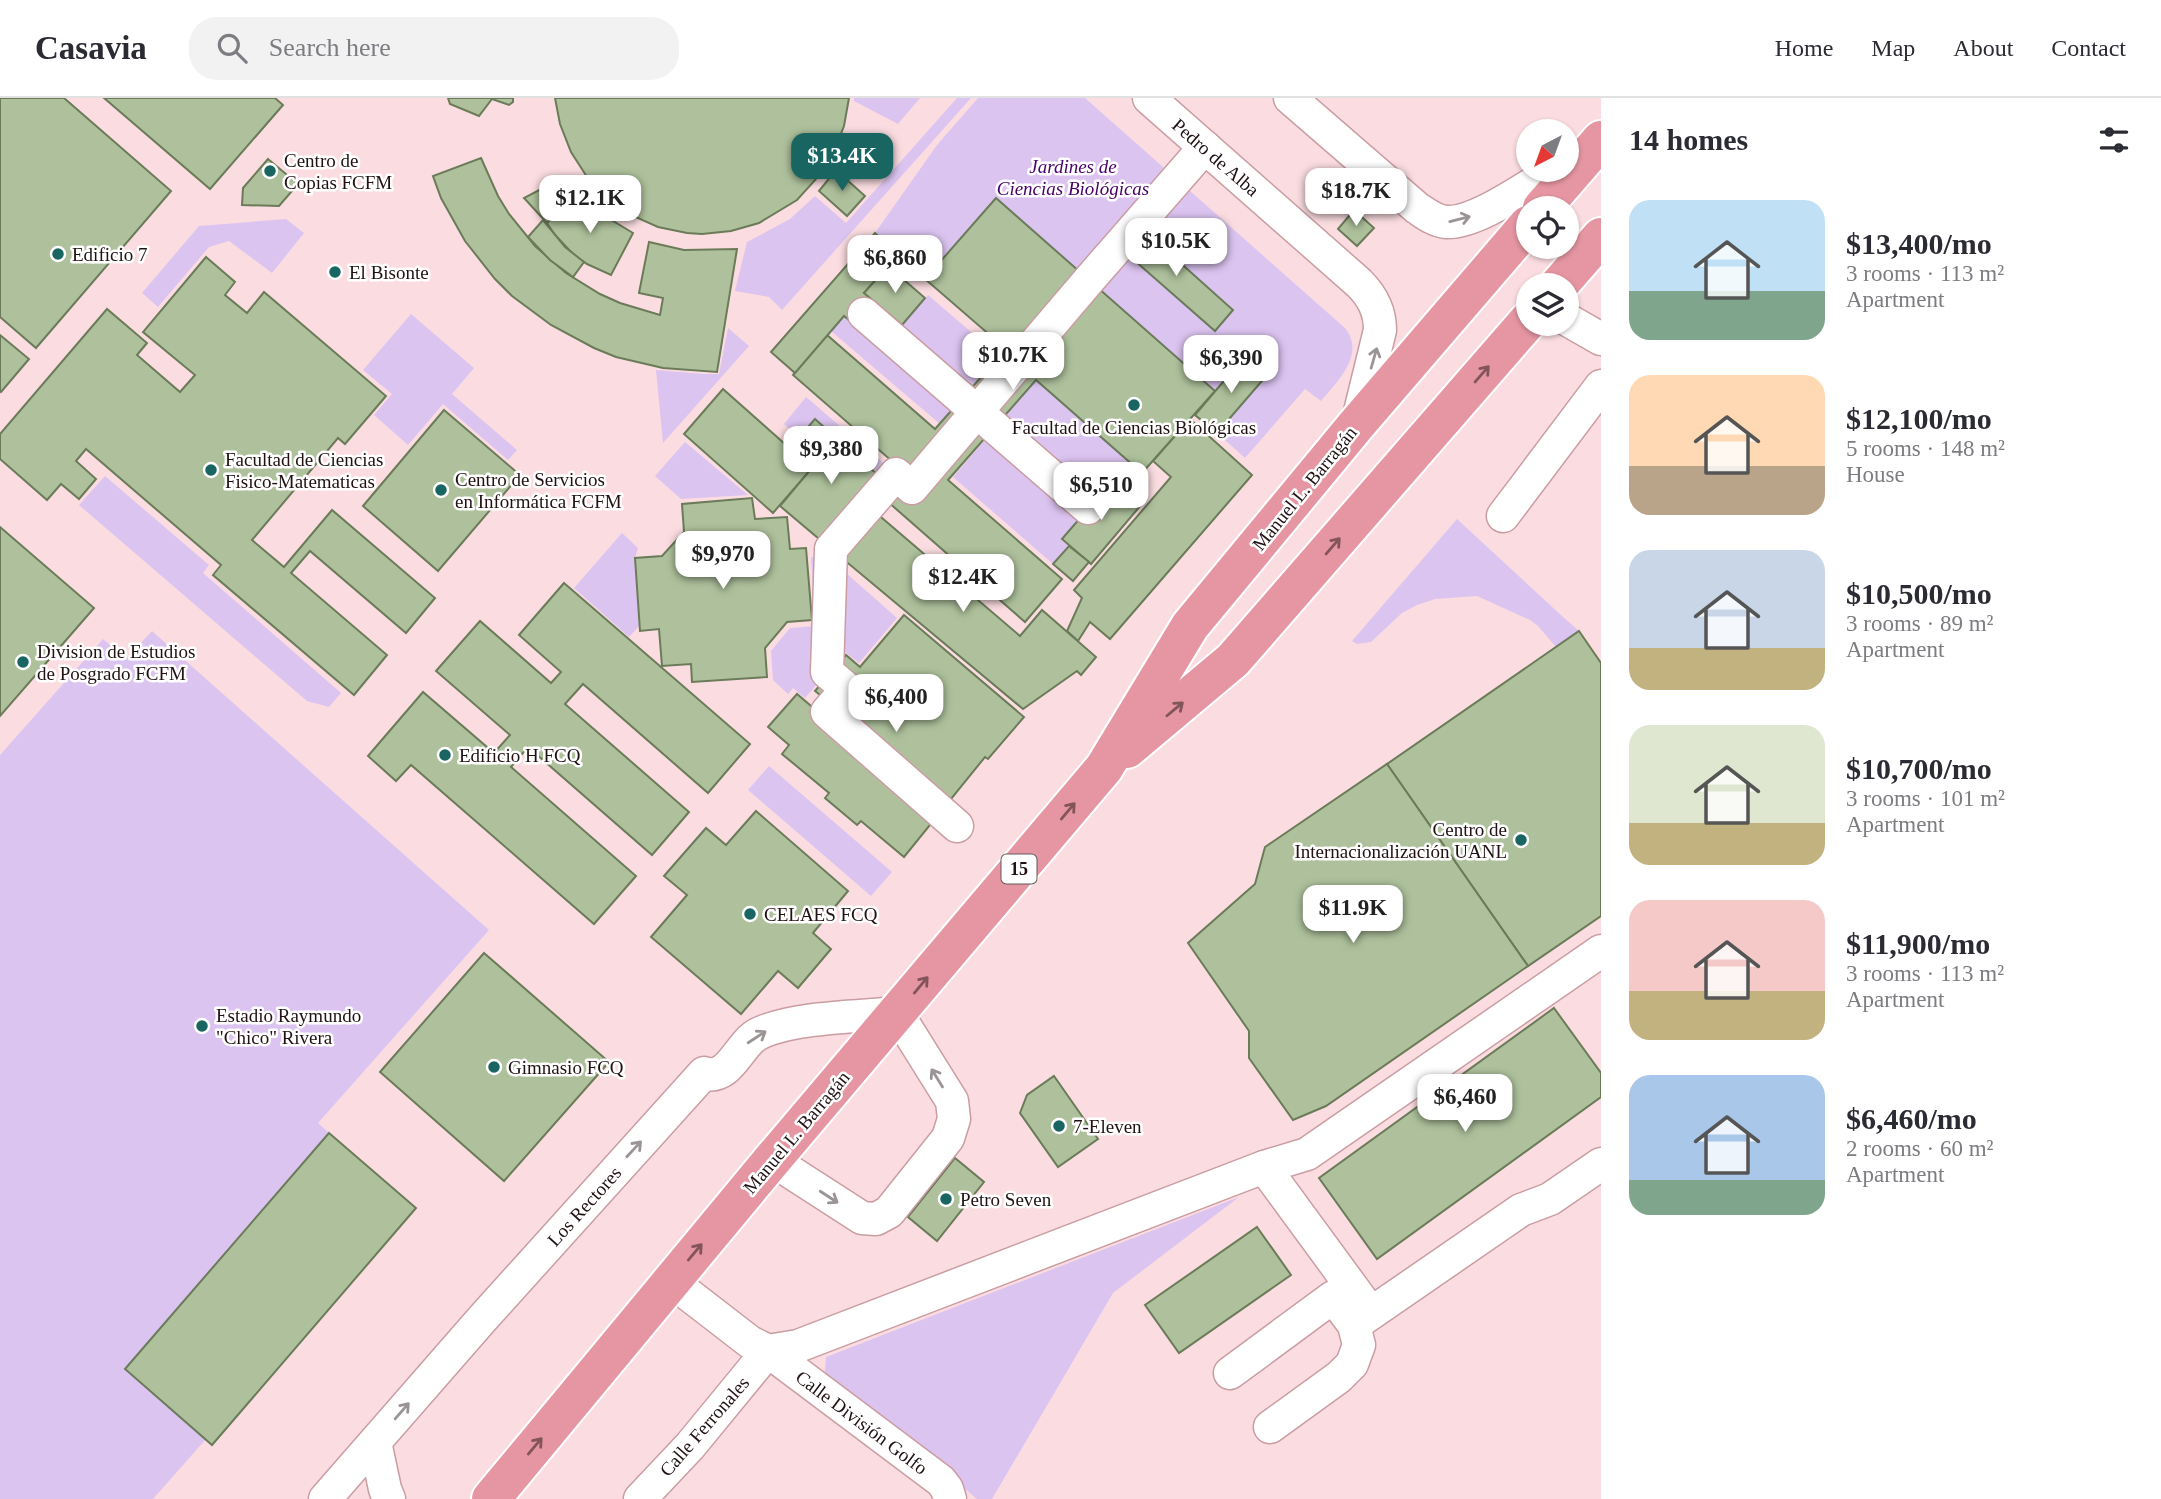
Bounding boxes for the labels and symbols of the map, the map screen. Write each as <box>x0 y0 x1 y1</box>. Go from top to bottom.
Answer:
street label: Pedro de Alba <box>1168 114 1264 201</box>
north arrow <box>1516 119 1578 182</box>
pin: $13.4K <box>785 134 899 193</box>
place label: Centro de Copias FCFM <box>284 150 392 193</box>
park label: Jardines de Ciencias Biológicas <box>997 156 1149 199</box>
marker: Centro de Copias FCFM <box>262 163 278 179</box>
pin: $18.7K <box>1299 169 1413 228</box>
pin: $12.1K <box>533 176 647 235</box>
one-way arrow <box>1448 212 1471 225</box>
pin: $10.5K <box>1119 218 1233 278</box>
pin: $6,860 <box>838 236 952 295</box>
place label: Edificio 7 <box>72 244 147 265</box>
marker: Edificio 7 <box>50 246 66 262</box>
place label: El Bisonte <box>349 262 429 283</box>
marker: El Bisonte <box>327 264 343 280</box>
pin: $10.7K <box>956 332 1070 392</box>
pin: $6,390 <box>1174 336 1288 395</box>
one-way arrow <box>1368 347 1381 369</box>
one-way arrow <box>1474 365 1490 383</box>
marker: Facultad de Ciencias Biológicas <box>1126 397 1142 413</box>
place label: Facultad de Ciencias Biológicas <box>1012 417 1256 438</box>
street label: Manuel L. Barragán <box>1248 422 1361 555</box>
pin: $9,380 <box>774 426 888 486</box>
place label: Facultad de Ciencias Fisico-Matematicas <box>225 449 383 492</box>
marker: Facultad de Ciencias Fisico-Matematicas <box>203 462 219 478</box>
pin: $6,510 <box>1044 462 1158 522</box>
place label: Centro de Servicios en Informática FCFM <box>455 469 622 512</box>
marker: Centro de Servicios en Informática FCFM <box>433 482 449 498</box>
pin: $9,970 <box>666 532 780 591</box>
one-way arrow <box>1325 537 1341 555</box>
pin: $12.4K <box>906 554 1020 614</box>
place label: Division de Estudios de Posgrado FCFM <box>37 641 195 684</box>
marker: Division de Estudios de Posgrado FCFM <box>15 654 31 670</box>
pin: $6,400 <box>839 674 953 734</box>
one-way arrow <box>1166 701 1184 717</box>
place label: Edificio H FCQ <box>459 745 581 766</box>
marker: Edificio H FCQ <box>437 747 453 763</box>
one-way arrow <box>1060 802 1076 820</box>
place label: Centro de Internacionalización UANL <box>1294 819 1507 862</box>
marker: Centro de Internacionalización UANL <box>1513 832 1529 848</box>
road number: 15 <box>1002 854 1036 884</box>
pin: $11.9K <box>1296 886 1410 945</box>
place label: CELAES FCQ <box>764 904 878 925</box>
marker: CELAES FCQ <box>742 906 758 922</box>
one-way arrow <box>913 976 929 994</box>
place label: Estadio Raymundo "Chico" Rivera <box>216 1005 361 1048</box>
marker: Estadio Raymundo "Chico" Rivera <box>194 1018 210 1034</box>
one-way arrow <box>747 1030 766 1045</box>
place label: Gimnasio FCQ <box>508 1057 624 1078</box>
marker: Gimnasio FCQ <box>486 1059 502 1075</box>
street label: Manuel L. Barragán <box>739 1066 854 1198</box>
one-way arrow <box>930 1068 944 1088</box>
pin: $6,460 <box>1408 1074 1522 1134</box>
place label: 7-Eleven <box>1073 1116 1142 1137</box>
marker: 7-Eleven <box>1051 1118 1067 1134</box>
one-way arrow <box>626 1141 643 1158</box>
street label: Los Rectores <box>543 1162 626 1250</box>
one-way arrow <box>819 1189 838 1204</box>
place label: Petro Seven <box>960 1189 1052 1210</box>
marker: Petro Seven <box>938 1191 954 1207</box>
one-way arrow <box>687 1244 703 1262</box>
street label: Calle División Golfo <box>792 1366 932 1479</box>
street label: Calle Ferronales <box>655 1372 753 1480</box>
one-way arrow <box>394 1402 410 1420</box>
one-way arrow <box>527 1438 542 1456</box>

